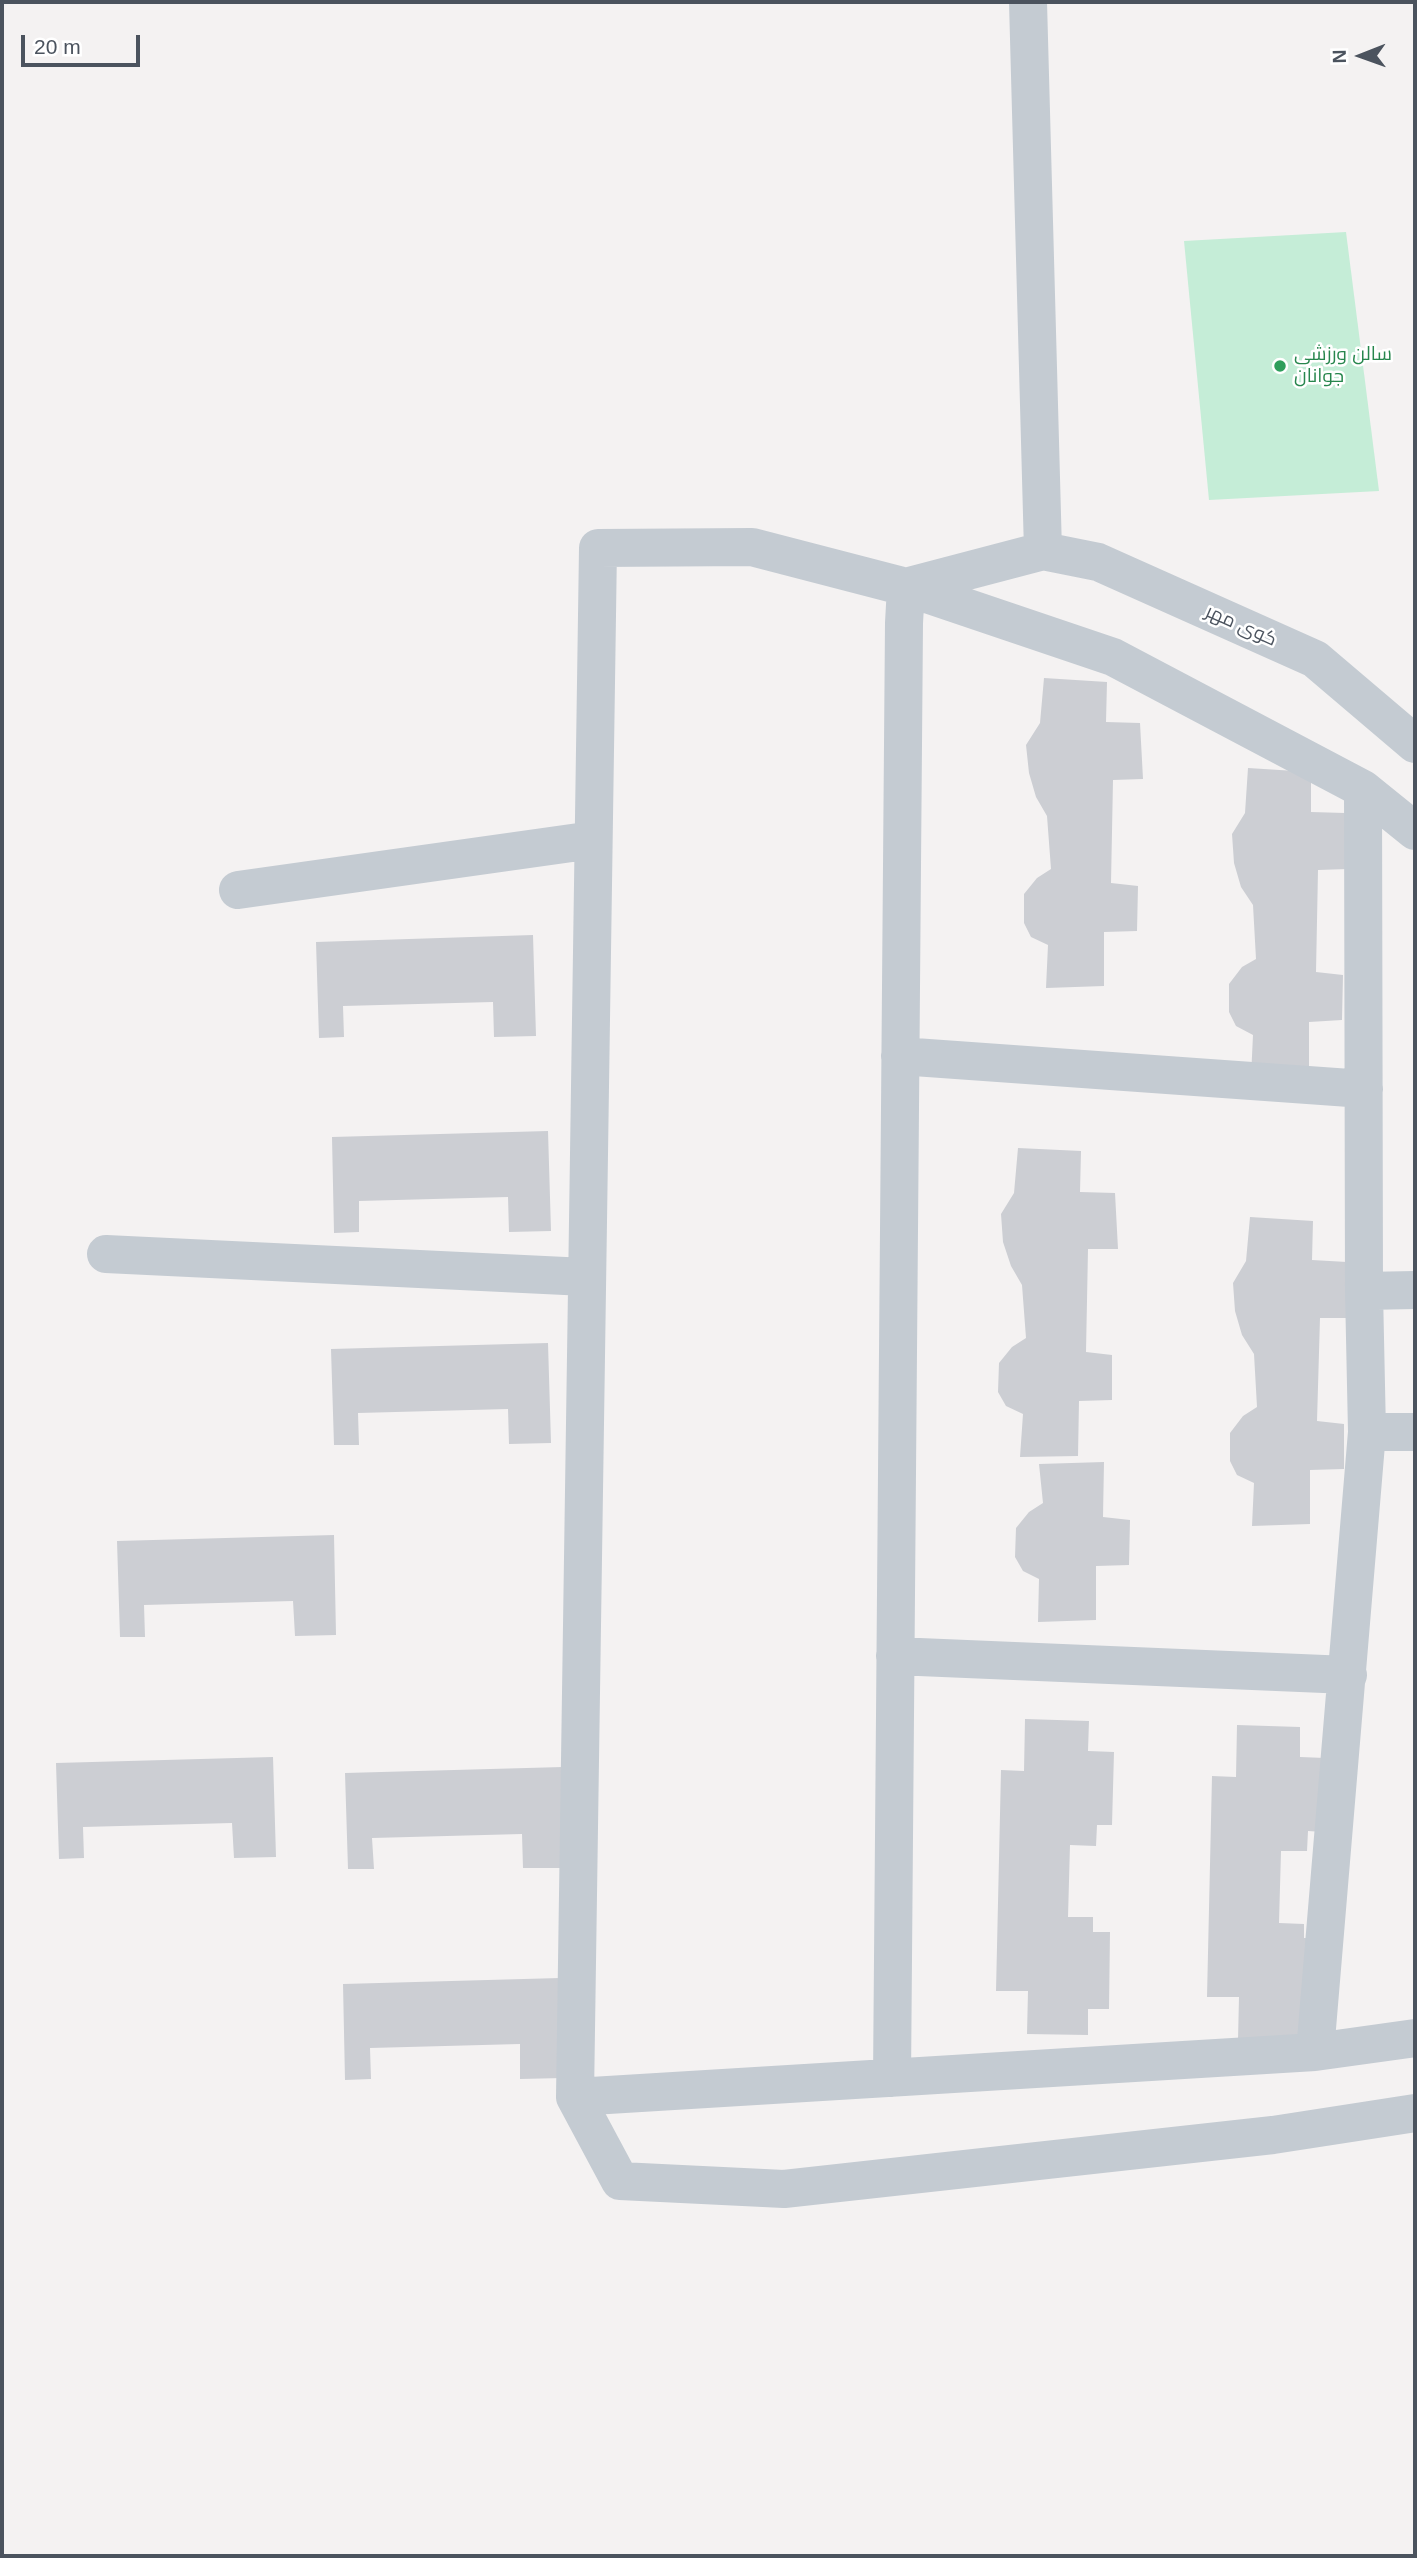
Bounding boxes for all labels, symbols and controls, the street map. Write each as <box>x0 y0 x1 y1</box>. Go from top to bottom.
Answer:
scale bar <box>24 21 144 65</box>
north arrow <box>1326 21 1396 91</box>
text: 20 m <box>34 35 81 58</box>
text: N <box>1329 49 1350 63</box>
place label: سالن ورزشی جوانان <box>1294 344 1392 388</box>
marker: سالن ورزشی جوانان <box>1272 358 1288 374</box>
street label: کوی مهر <box>1202 600 1280 652</box>

